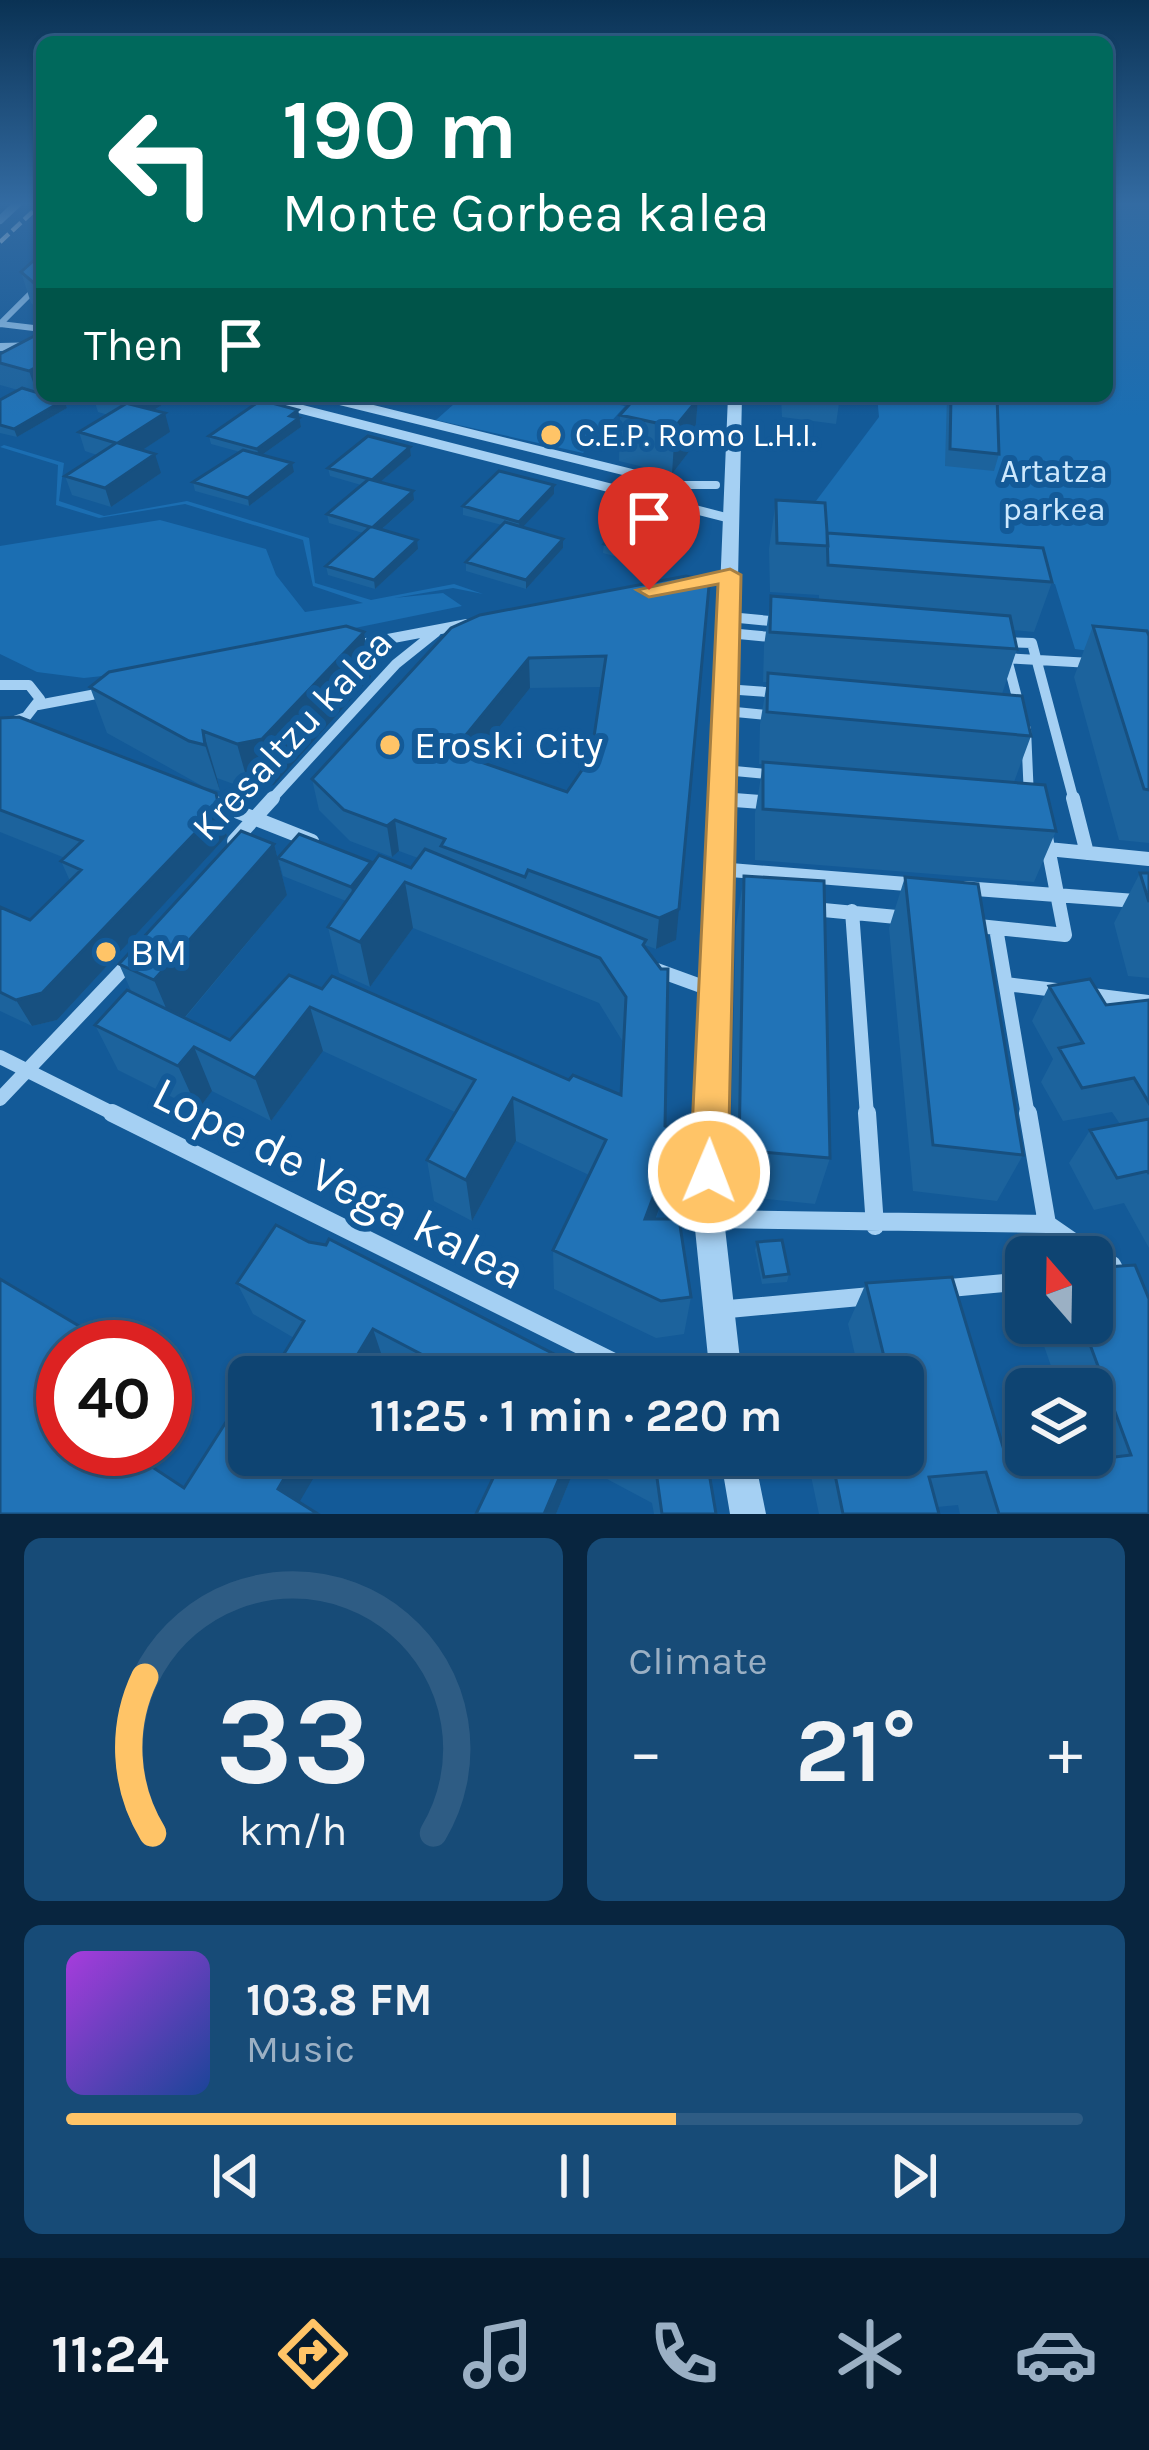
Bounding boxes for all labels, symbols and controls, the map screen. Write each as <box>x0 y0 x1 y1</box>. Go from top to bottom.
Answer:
text: 190 m <box>282 81 517 179</box>
icon: left <box>84 84 240 240</box>
text: Monte Gorbea kalea <box>282 181 770 245</box>
icon: arrive <box>208 312 274 378</box>
text: Then <box>84 319 184 371</box>
place label: C.E.P. Romo L.H.I. <box>575 416 817 454</box>
marker: C.E.P. Romo L.H.I. <box>538 422 564 448</box>
park label: Artatza parkea <box>1000 452 1108 528</box>
pin <box>598 467 700 590</box>
icon: arrive <box>616 485 682 551</box>
street label: Kresaltzu kalea <box>182 620 402 850</box>
place label: Eroski City <box>414 722 603 768</box>
marker: Eroski City <box>377 732 403 758</box>
place label: BM <box>130 929 187 975</box>
marker: BM <box>93 939 119 965</box>
street label: Lope de Vega kalea <box>143 1065 534 1302</box>
position arrow <box>646 1109 772 1235</box>
north arrow <box>1005 1236 1113 1344</box>
map controls <box>1005 1236 1113 1476</box>
speed limit sign: 40 <box>36 1320 192 1476</box>
button: layers <box>1005 1368 1113 1476</box>
text: 11:25 · 1 min · 220 m <box>370 1390 782 1442</box>
text: Climate <box>629 1638 768 1684</box>
text: 33 <box>216 1668 371 1813</box>
text: 21° <box>795 1698 917 1804</box>
text: − <box>629 1713 663 1791</box>
text: + <box>1048 1713 1083 1791</box>
text: km/h <box>239 1805 348 1855</box>
text: 103.8 FM <box>246 1974 433 2026</box>
text: Music <box>246 2026 355 2072</box>
icon: previous <box>203 2143 269 2209</box>
icon: pause <box>542 2143 608 2209</box>
icon: next <box>881 2143 947 2209</box>
icon: directions <box>271 2312 355 2396</box>
icon: music <box>456 2312 540 2396</box>
icon: phone <box>642 2312 726 2396</box>
icon: climate <box>828 2312 912 2396</box>
icon: car <box>1014 2312 1098 2396</box>
text: 11:24 <box>51 2322 169 2386</box>

